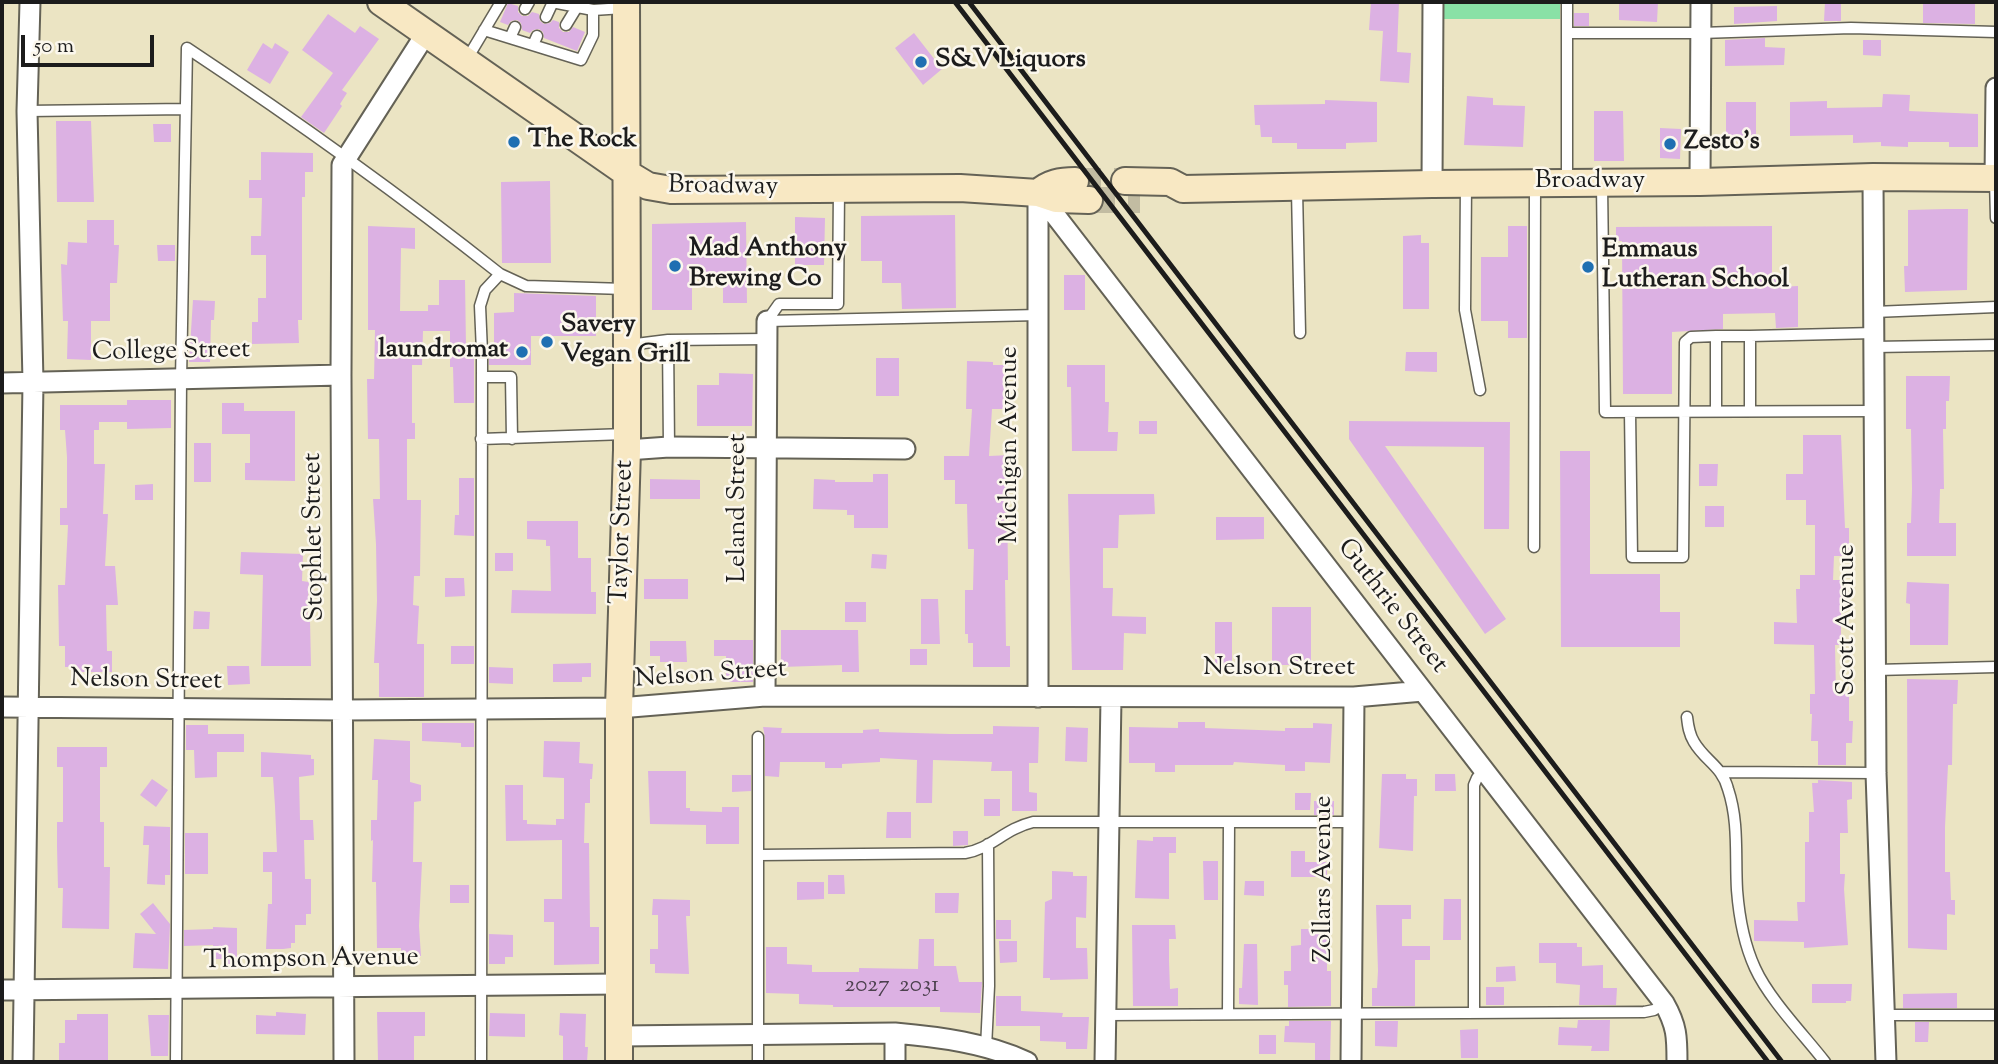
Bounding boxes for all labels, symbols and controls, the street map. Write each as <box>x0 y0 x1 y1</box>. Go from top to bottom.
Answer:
scale bar <box>24 21 158 65</box>
text: 50 m <box>34 32 74 62</box>
place label: S&V Liquors <box>935 46 1086 78</box>
marker: S&V Liquors <box>913 54 929 70</box>
place label: The Rock <box>528 126 637 158</box>
place label: Zesto's <box>1684 128 1760 160</box>
marker: The Rock <box>506 134 522 150</box>
marker: Zesto's <box>1662 136 1678 152</box>
street label: Broadway <box>1535 167 1645 199</box>
street label: Broadway <box>668 171 778 205</box>
place label: Mad Anthony Brewing Co <box>689 235 847 296</box>
place label: Emmaus Lutheran School <box>1602 236 1789 298</box>
marker: Mad Anthony Brewing Co <box>667 258 683 274</box>
marker: Emmaus Lutheran School <box>1580 259 1596 275</box>
place label: Savery Vegan Grill <box>561 311 690 372</box>
marker: Savery Vegan Grill <box>539 334 555 350</box>
street label: College Street <box>92 336 250 370</box>
place label: laundromat <box>379 336 508 368</box>
marker: laundromat <box>514 344 530 360</box>
street label: Michigan Avenue <box>996 346 1028 544</box>
street label: Leland Street <box>724 433 756 583</box>
street label: Stophlet Street <box>299 453 333 621</box>
street label: Taylor Street <box>606 459 642 605</box>
street label: Guthrie Street <box>1329 534 1453 680</box>
street label: Scott Avenue <box>1833 544 1865 696</box>
street label: Nelson Street <box>1203 654 1355 686</box>
street label: Nelson Street <box>634 655 788 697</box>
street label: Nelson Street <box>70 665 222 699</box>
street label: Zollars Avenue <box>1310 795 1342 963</box>
street label: Thompson Avenue <box>203 944 419 978</box>
house number: 2027 <box>845 973 889 1001</box>
house number: 2031 <box>899 973 939 1001</box>

